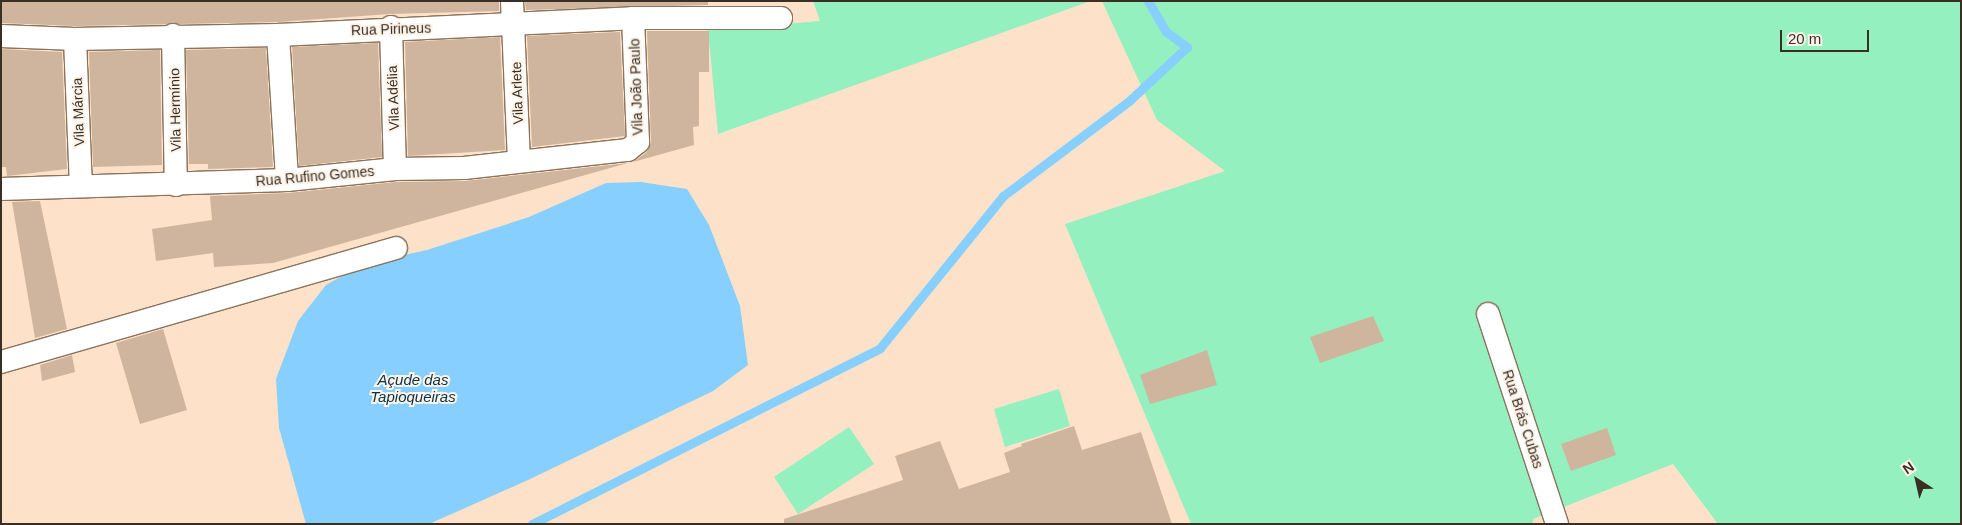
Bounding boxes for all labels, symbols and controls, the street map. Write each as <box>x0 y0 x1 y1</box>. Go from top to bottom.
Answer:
street label: Rua Pirineus <box>351 19 431 39</box>
scale bar <box>1782 20 1871 52</box>
text: 20 m <box>1788 30 1821 47</box>
street label: Vila João Paulo <box>626 38 646 136</box>
street label: Vila Arlete <box>507 61 527 125</box>
street label: Vila Adélia <box>383 65 403 131</box>
street label: Vila Hermínio <box>166 68 184 152</box>
street label: Vila Márcia <box>68 77 88 147</box>
street label: Rua Rufino Gomes <box>255 162 375 190</box>
street label: Rua Brás Cubas <box>1499 368 1547 470</box>
water label: Açude das Tapioqueiras <box>370 370 456 405</box>
north arrow <box>1892 455 1942 505</box>
text: N <box>1900 458 1917 477</box>

